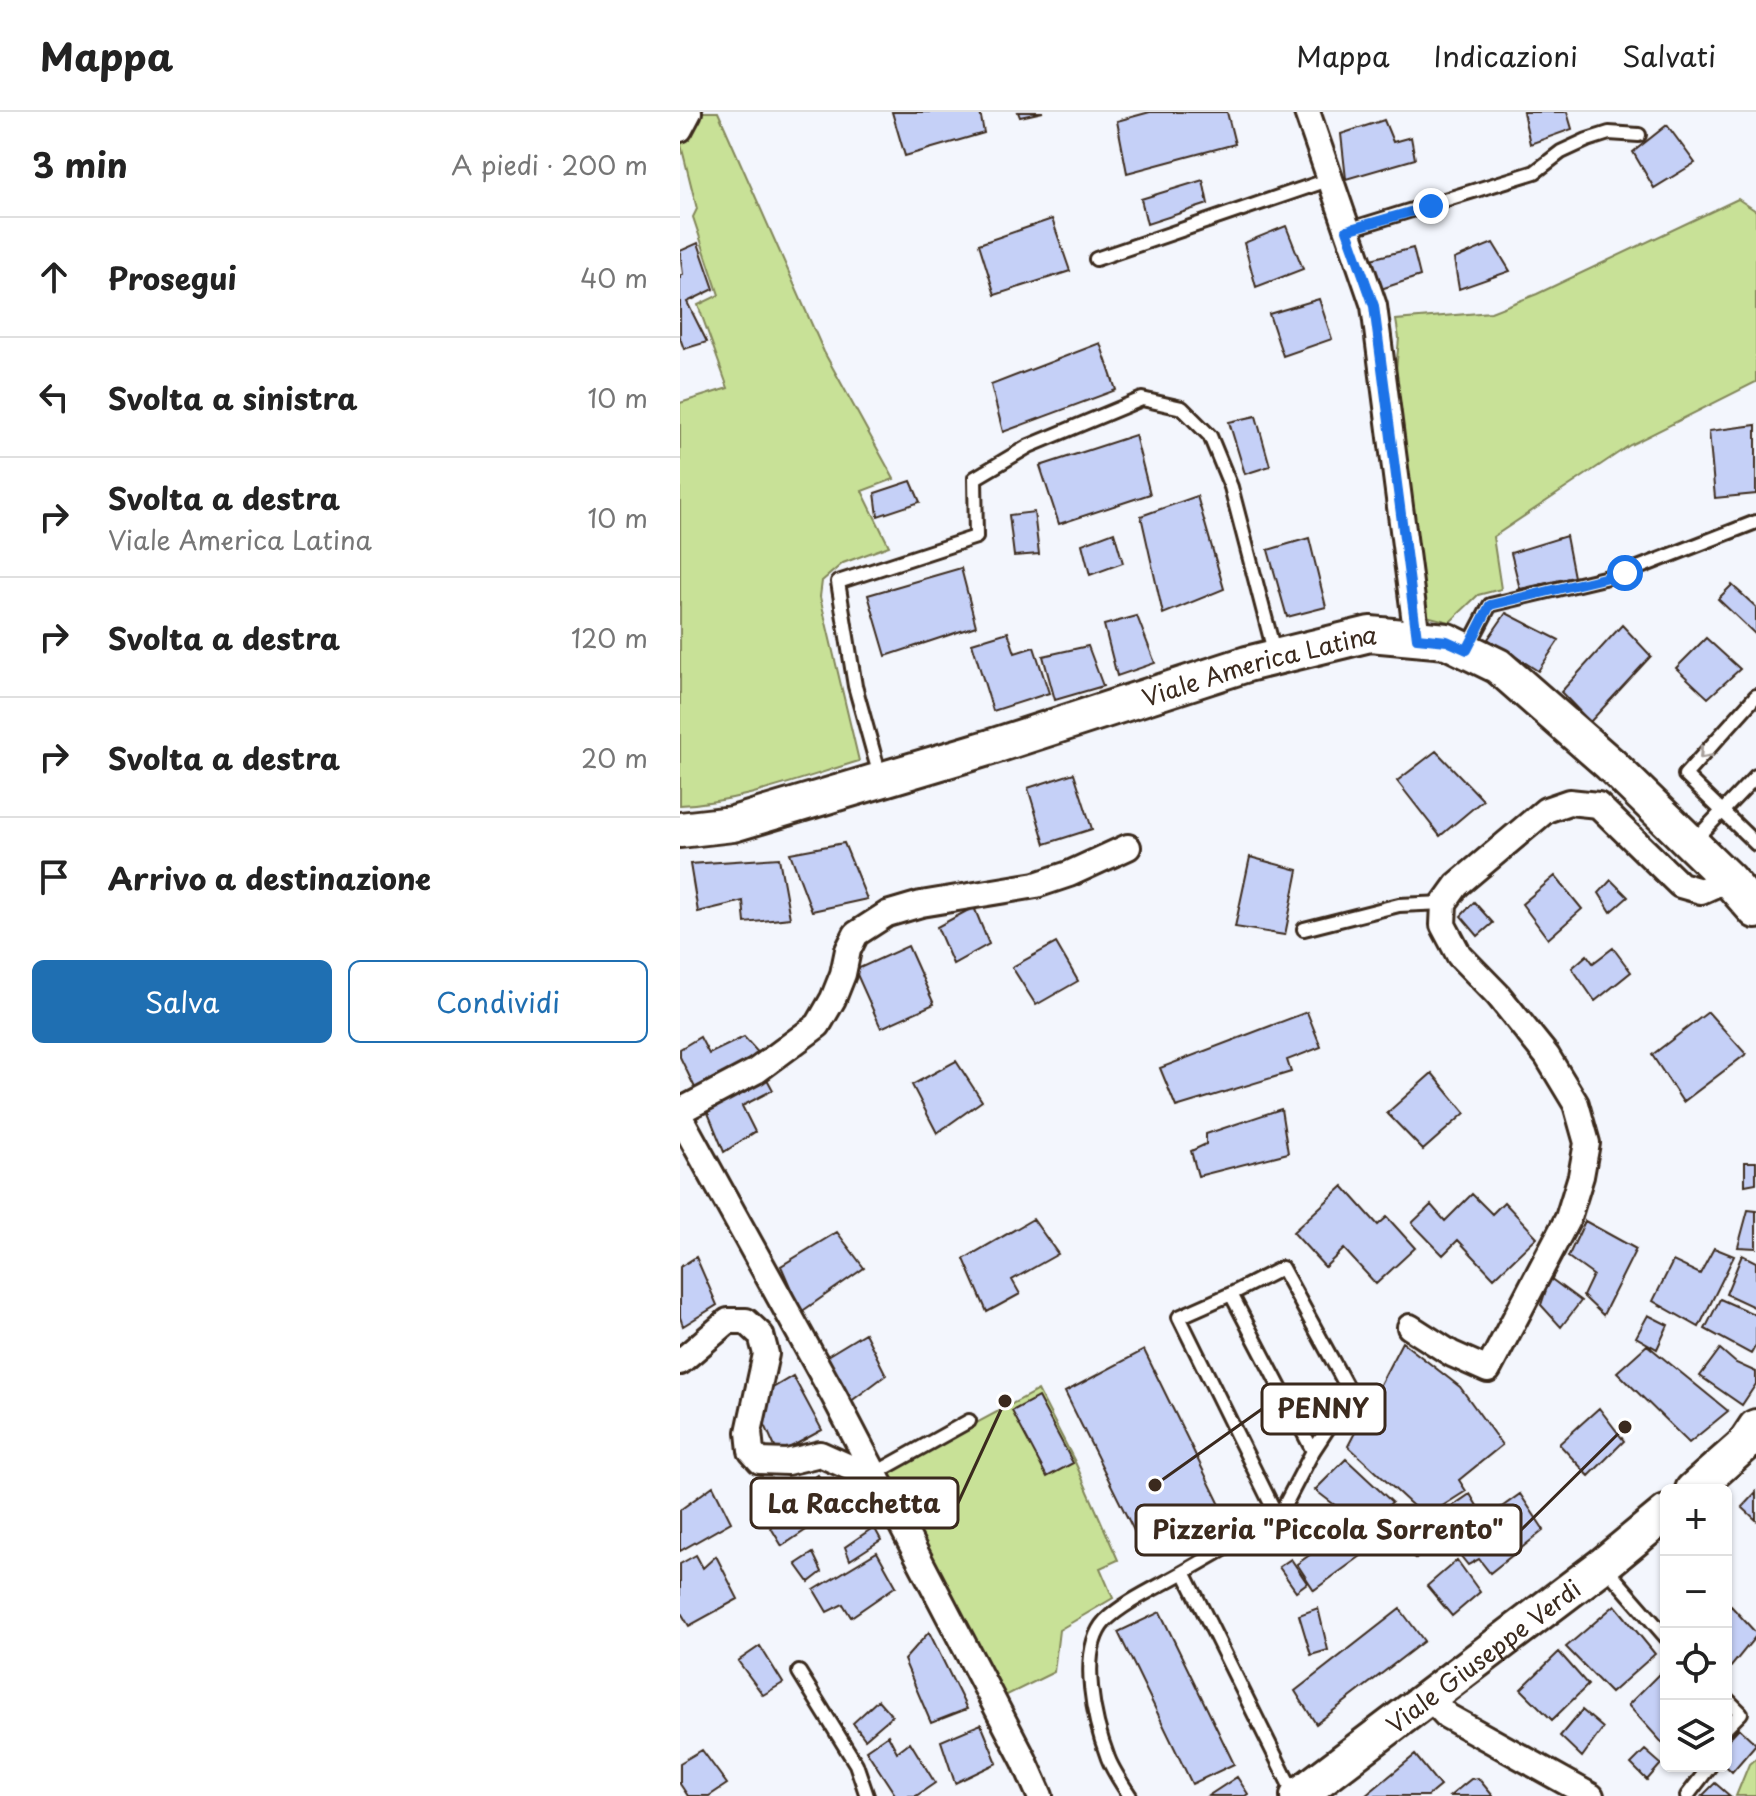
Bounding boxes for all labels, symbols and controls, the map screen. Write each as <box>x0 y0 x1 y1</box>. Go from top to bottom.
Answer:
text: Mappa <box>40 27 173 84</box>
text: Mappa <box>1296 34 1390 77</box>
text: Indicazioni <box>1434 34 1578 77</box>
text: Salvati <box>1622 34 1716 77</box>
text: 3 min <box>32 138 128 190</box>
text: A piedi · 200 m <box>451 145 648 184</box>
route end <box>1413 188 1449 224</box>
icon: ahead <box>32 255 76 299</box>
text: Prosegui <box>108 255 237 300</box>
text: 40 m <box>580 258 648 297</box>
icon: left <box>32 375 76 419</box>
text: Svolta a sinistra <box>108 375 358 420</box>
text: 10 m <box>587 378 648 417</box>
text: Svolta a destra <box>108 475 340 520</box>
icon: right <box>32 495 76 539</box>
text: 10 m <box>587 498 648 537</box>
text: Viale America Latina <box>108 520 372 559</box>
route start <box>1607 555 1643 591</box>
icon: right <box>32 615 76 659</box>
text: Svolta a destra <box>108 615 340 660</box>
street label: Viale America Latina <box>1137 615 1379 715</box>
text: 120 m <box>571 618 648 657</box>
icon: right <box>32 735 76 779</box>
text: Svolta a destra <box>108 735 340 780</box>
text: 20 m <box>581 738 648 777</box>
one-way arrow <box>1699 745 1714 760</box>
icon: arrive <box>32 855 76 899</box>
text: Arrivo a destinazione <box>108 855 431 900</box>
button: Salva <box>32 960 332 1043</box>
button: Condividi <box>348 960 648 1043</box>
callout: PENNY <box>1262 1384 1385 1434</box>
text: PENNY <box>1277 1388 1369 1427</box>
callout: La Racchetta <box>751 1478 958 1528</box>
text: La Racchetta <box>768 1483 941 1522</box>
map controls <box>1660 1484 1732 1772</box>
button: + <box>1660 1484 1732 1556</box>
callout: Pizzeria "Piccola Sorrento" <box>1136 1505 1521 1555</box>
text: Pizzeria "Piccola Sorrento" <box>1152 1509 1504 1548</box>
button: − <box>1660 1556 1732 1628</box>
street label: Viale Giuseppe Verdi <box>1378 1570 1588 1742</box>
button: locate <box>1660 1628 1732 1700</box>
button: layers <box>1660 1700 1732 1772</box>

